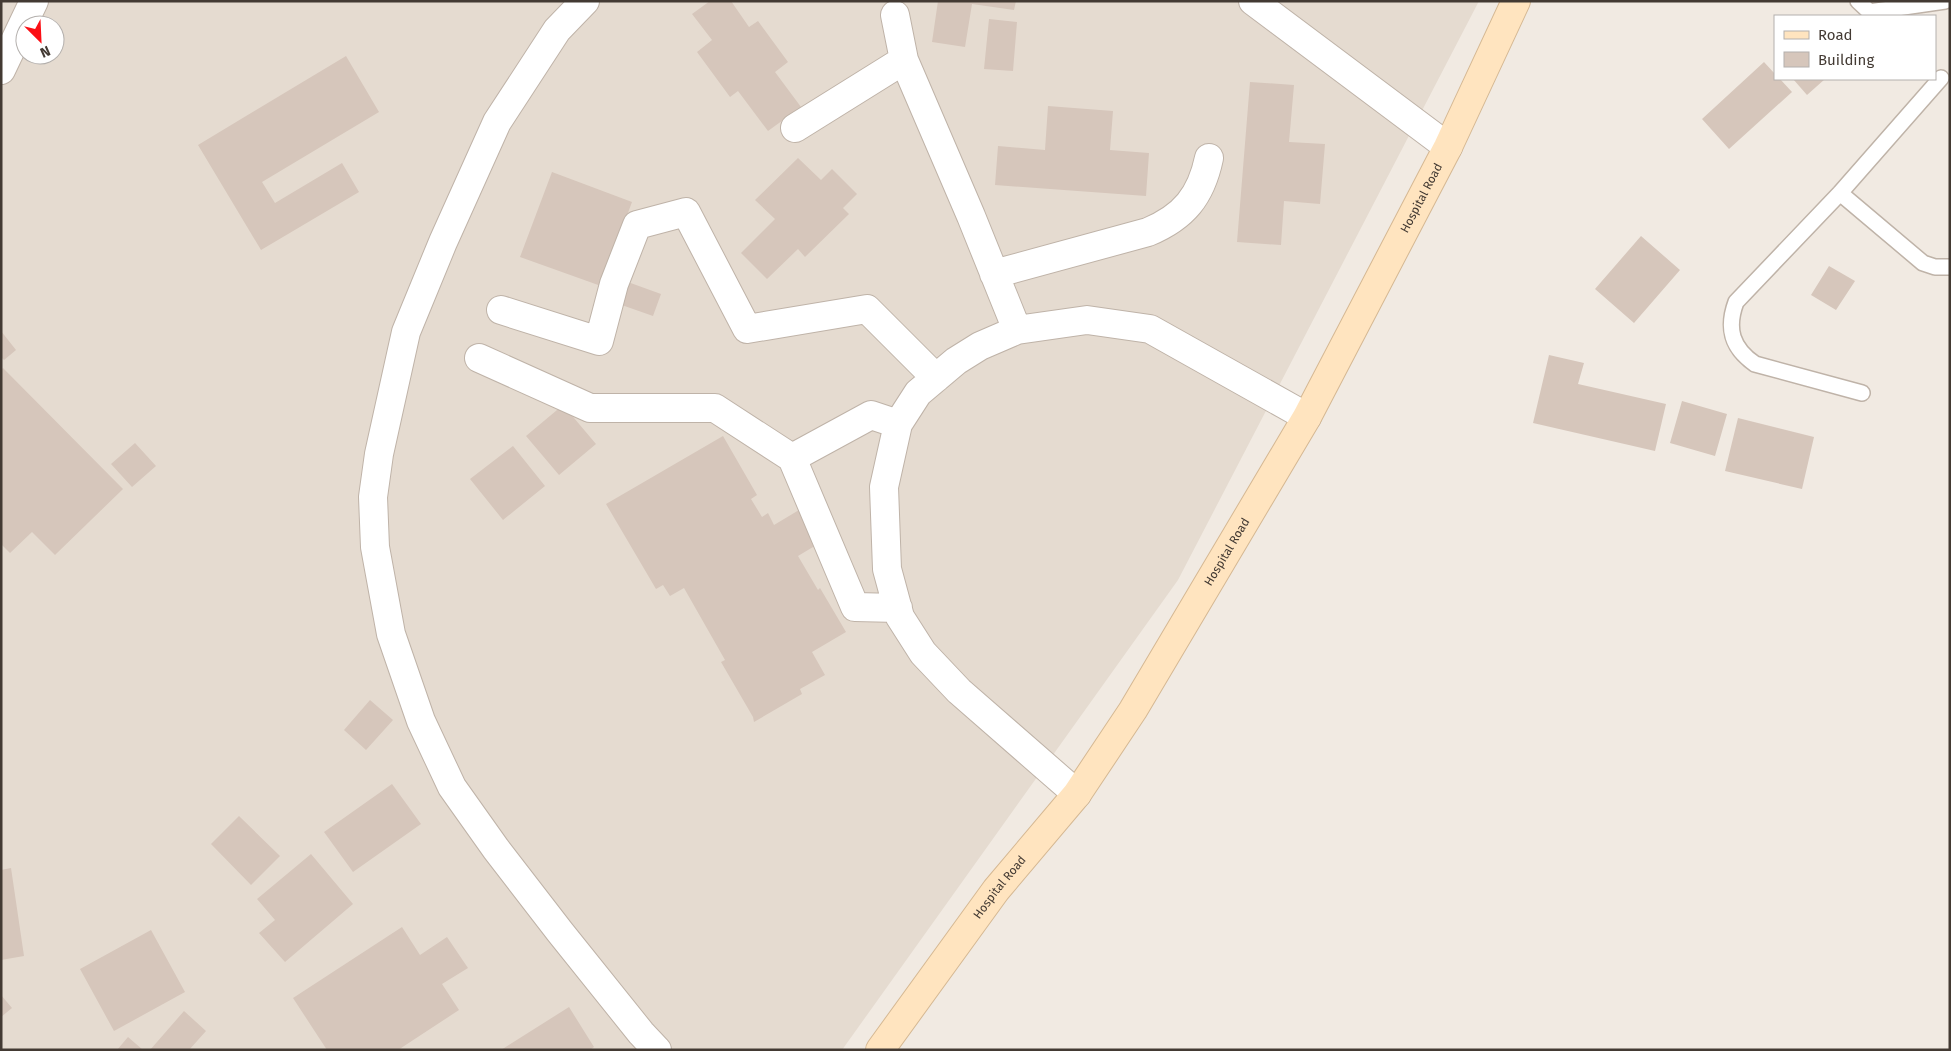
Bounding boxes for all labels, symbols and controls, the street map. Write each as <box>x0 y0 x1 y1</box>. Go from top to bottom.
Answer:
north arrow <box>15 15 65 65</box>
legend <box>1774 15 1936 80</box>
text: Road <box>1818 26 1853 44</box>
text: N <box>37 42 53 61</box>
text: Building <box>1818 51 1874 69</box>
street label: Hospital Road <box>1397 161 1445 235</box>
street label: Hospital Road <box>1201 516 1252 588</box>
street label: Hospital Road <box>970 853 1029 922</box>

